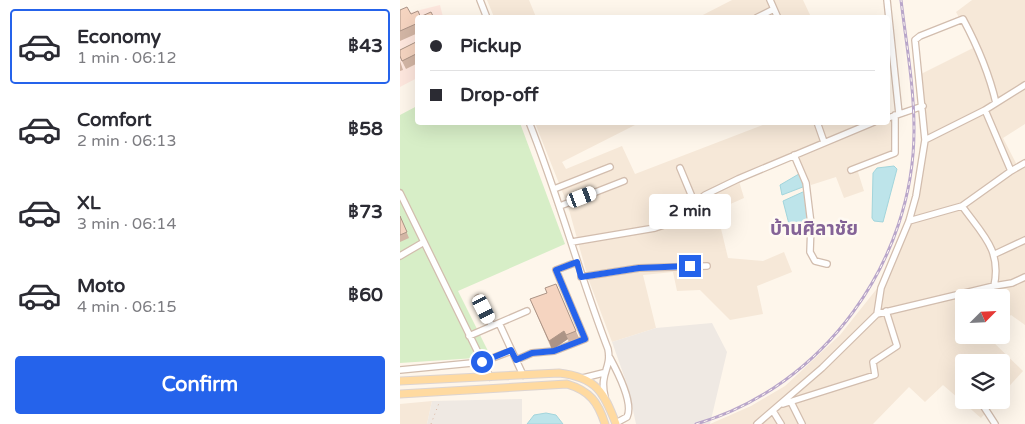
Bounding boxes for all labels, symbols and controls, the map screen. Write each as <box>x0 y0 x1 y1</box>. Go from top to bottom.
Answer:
icon: car <box>17 24 62 69</box>
text: Economy <box>77 26 161 48</box>
text: ฿43 <box>348 35 383 57</box>
text: Pickup <box>460 35 521 57</box>
text: 1 min · 06:12 <box>77 48 176 68</box>
text: Drop-off <box>460 84 539 106</box>
icon: car <box>17 107 62 152</box>
text: Comfort <box>77 109 151 131</box>
text: ฿58 <box>348 118 383 140</box>
text: 2 min · 06:13 <box>77 131 176 151</box>
car <box>565 185 598 209</box>
icon: car <box>17 190 62 235</box>
text: XL <box>77 192 101 214</box>
callout: 2 min <box>649 194 731 228</box>
text: ฿73 <box>348 201 383 223</box>
text: 2 min <box>669 201 711 221</box>
text: 3 min · 06:14 <box>77 214 176 234</box>
district label: บ้านศิลาชัย <box>770 218 858 240</box>
route end <box>679 255 701 277</box>
icon: car <box>17 273 62 318</box>
text: Moto <box>77 275 125 297</box>
text: ฿60 <box>348 284 383 306</box>
north arrow <box>955 289 1010 344</box>
map controls <box>955 289 1010 409</box>
car <box>470 292 497 326</box>
text: 4 min · 06:15 <box>77 297 176 317</box>
route start <box>471 351 493 373</box>
button: layers <box>955 354 1010 409</box>
button: Confirm <box>15 356 385 414</box>

